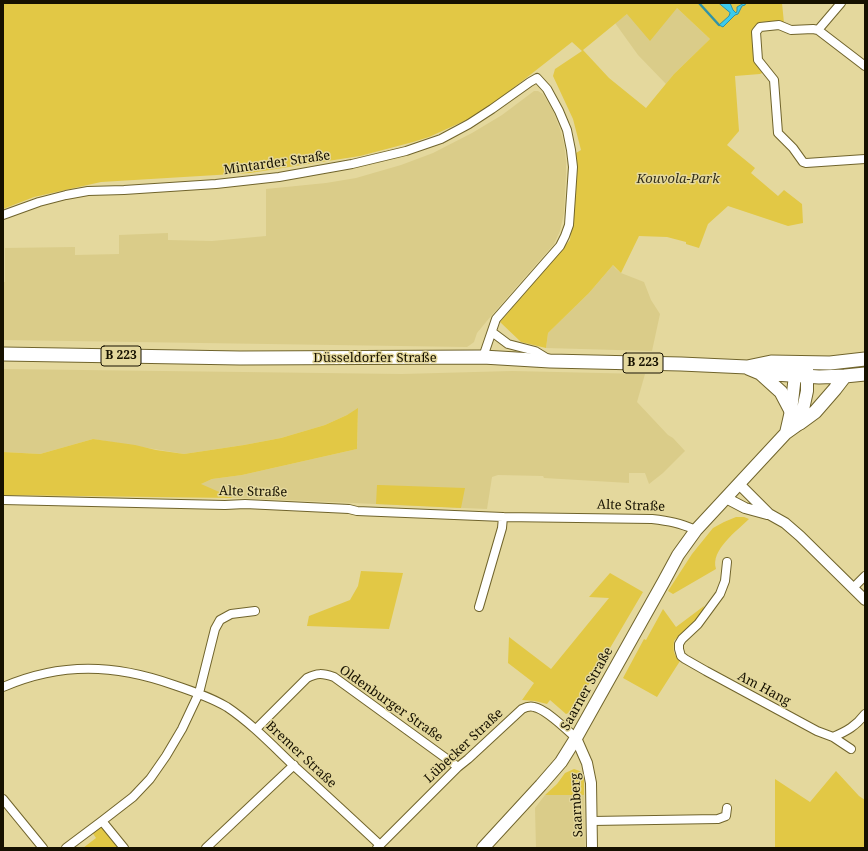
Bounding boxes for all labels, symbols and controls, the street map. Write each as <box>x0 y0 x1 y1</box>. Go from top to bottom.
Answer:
street label: Mintarder Straße <box>223 148 331 178</box>
park label: Kouvola-Park <box>636 171 720 187</box>
road number: B 223 <box>101 346 141 366</box>
street label: Düsseldorfer Straße <box>313 350 437 366</box>
road number: B 223 <box>623 353 663 373</box>
street label: Alte Straße <box>219 484 287 500</box>
street label: Alte Straße <box>597 497 665 515</box>
street label: Saarner Straße <box>558 645 616 733</box>
street label: Oldenburger Straße <box>336 662 446 746</box>
street label: Am Hang <box>735 669 793 709</box>
street label: Lübecker Straße <box>421 706 507 786</box>
street label: Bremer Straße <box>263 718 339 792</box>
street label: Saarnberg <box>568 772 586 838</box>

